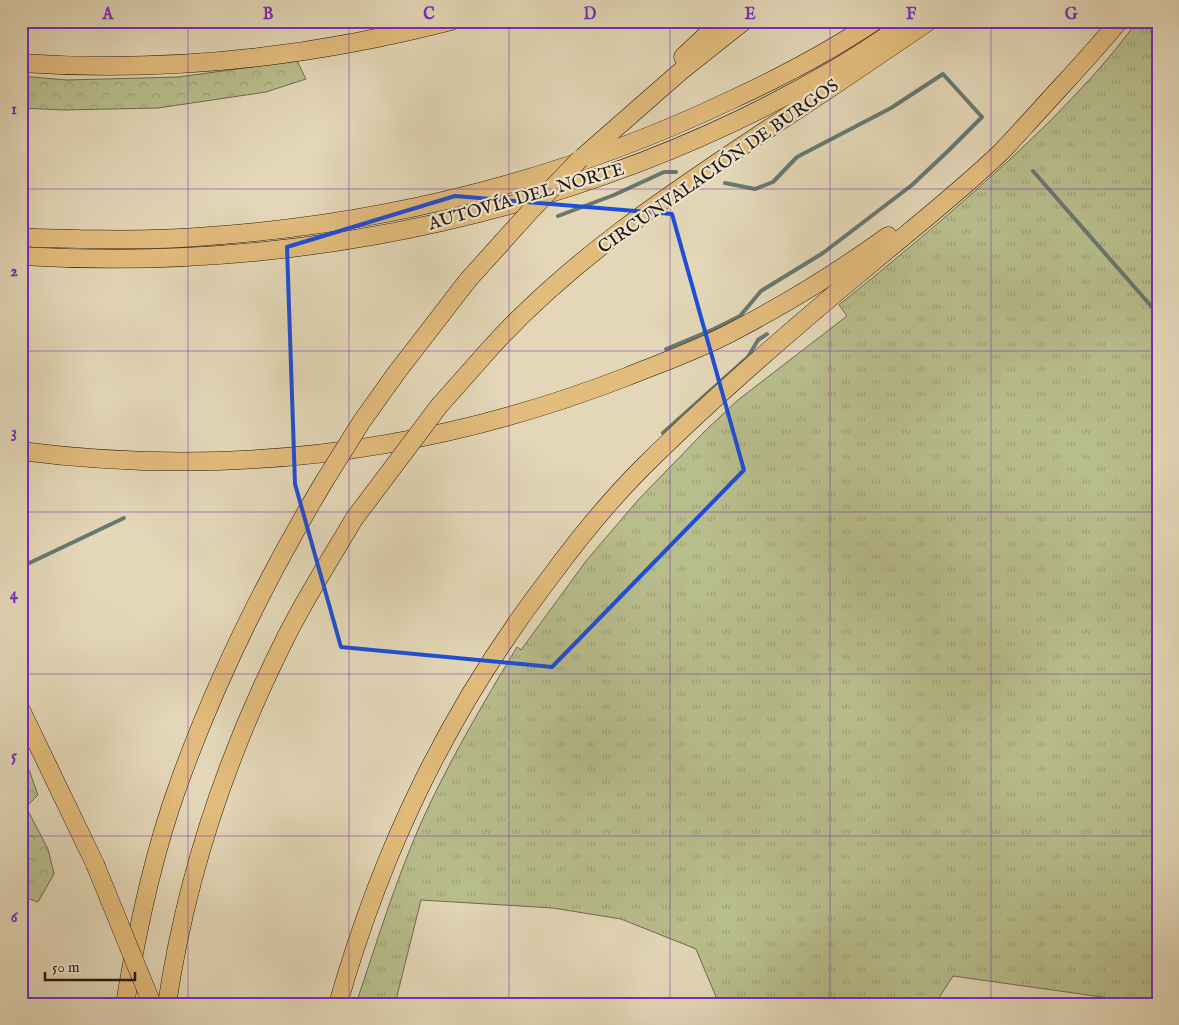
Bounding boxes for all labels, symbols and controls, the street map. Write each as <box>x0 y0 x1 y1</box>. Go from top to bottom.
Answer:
text: A <box>102 5 115 25</box>
text: B <box>263 5 274 25</box>
text: C <box>423 5 435 25</box>
text: D <box>584 5 597 25</box>
text: E <box>744 5 756 25</box>
text: F <box>906 5 917 25</box>
text: G <box>1065 5 1078 25</box>
street label: CIRCUNVALACIÓN DE BURGOS <box>593 73 844 260</box>
text: 1 <box>11 100 17 120</box>
street label: AUTOVÍA DEL NORTE <box>424 157 627 237</box>
text: 2 <box>10 262 18 282</box>
text: 3 <box>11 423 17 443</box>
text: 4 <box>10 585 19 605</box>
text: 5 <box>11 747 17 767</box>
text: 6 <box>11 908 19 928</box>
scale bar <box>45 950 135 982</box>
text: 50 m <box>52 958 80 977</box>

